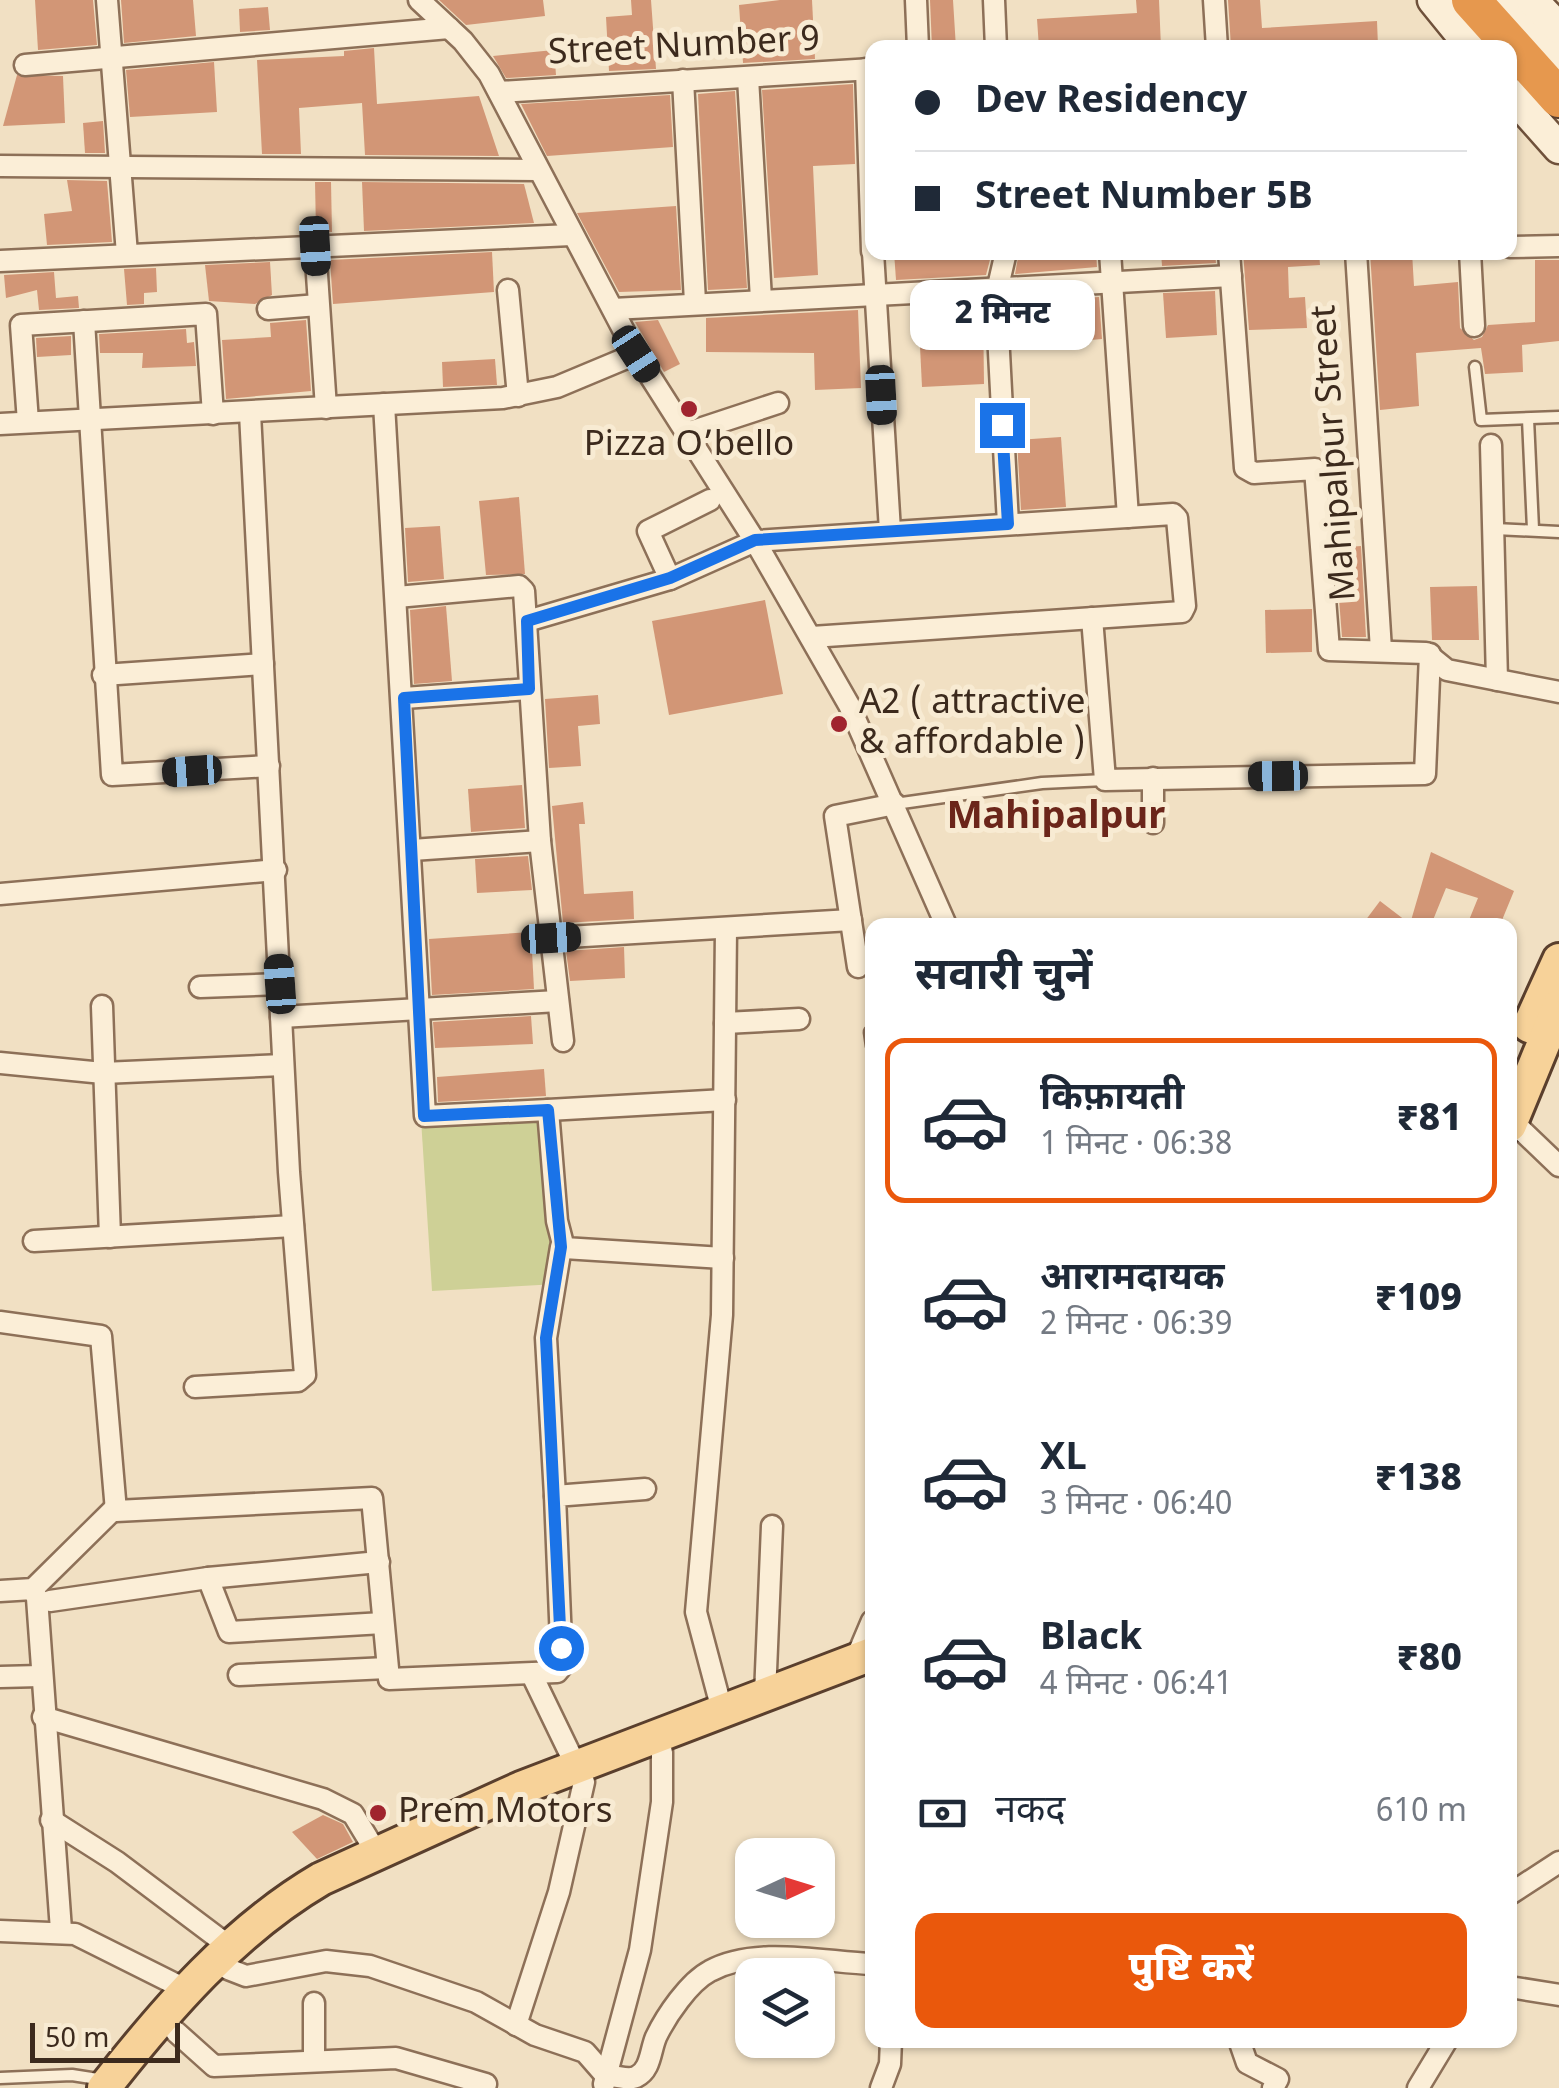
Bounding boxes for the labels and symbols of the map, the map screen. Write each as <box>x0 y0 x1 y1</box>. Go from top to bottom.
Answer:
street label: Street Number 9 <box>547 18 821 78</box>
car <box>298 215 332 277</box>
callout: 2 मिनट <box>910 280 1094 350</box>
street label: Mahipalpur Street <box>1303 303 1369 603</box>
car <box>607 321 665 387</box>
car <box>864 364 898 426</box>
marker: Pizza O’bello <box>678 398 700 420</box>
route end <box>980 403 1025 448</box>
place label: Pizza O’bello <box>584 424 794 469</box>
place label: A2 ( attractive & affordable ) <box>859 682 1086 767</box>
marker: A2 ( attractive & affordable ) <box>828 713 850 735</box>
car <box>161 754 223 788</box>
car <box>1248 760 1308 792</box>
district label: Mahipalpur <box>947 794 1165 844</box>
car <box>520 921 582 955</box>
car <box>263 953 297 1015</box>
route start <box>539 1626 584 1671</box>
place label: Prem Motors <box>398 1791 612 1836</box>
marker: Prem Motors <box>367 1802 389 1824</box>
north arrow <box>735 1838 835 1938</box>
scale bar <box>30 2018 180 2062</box>

